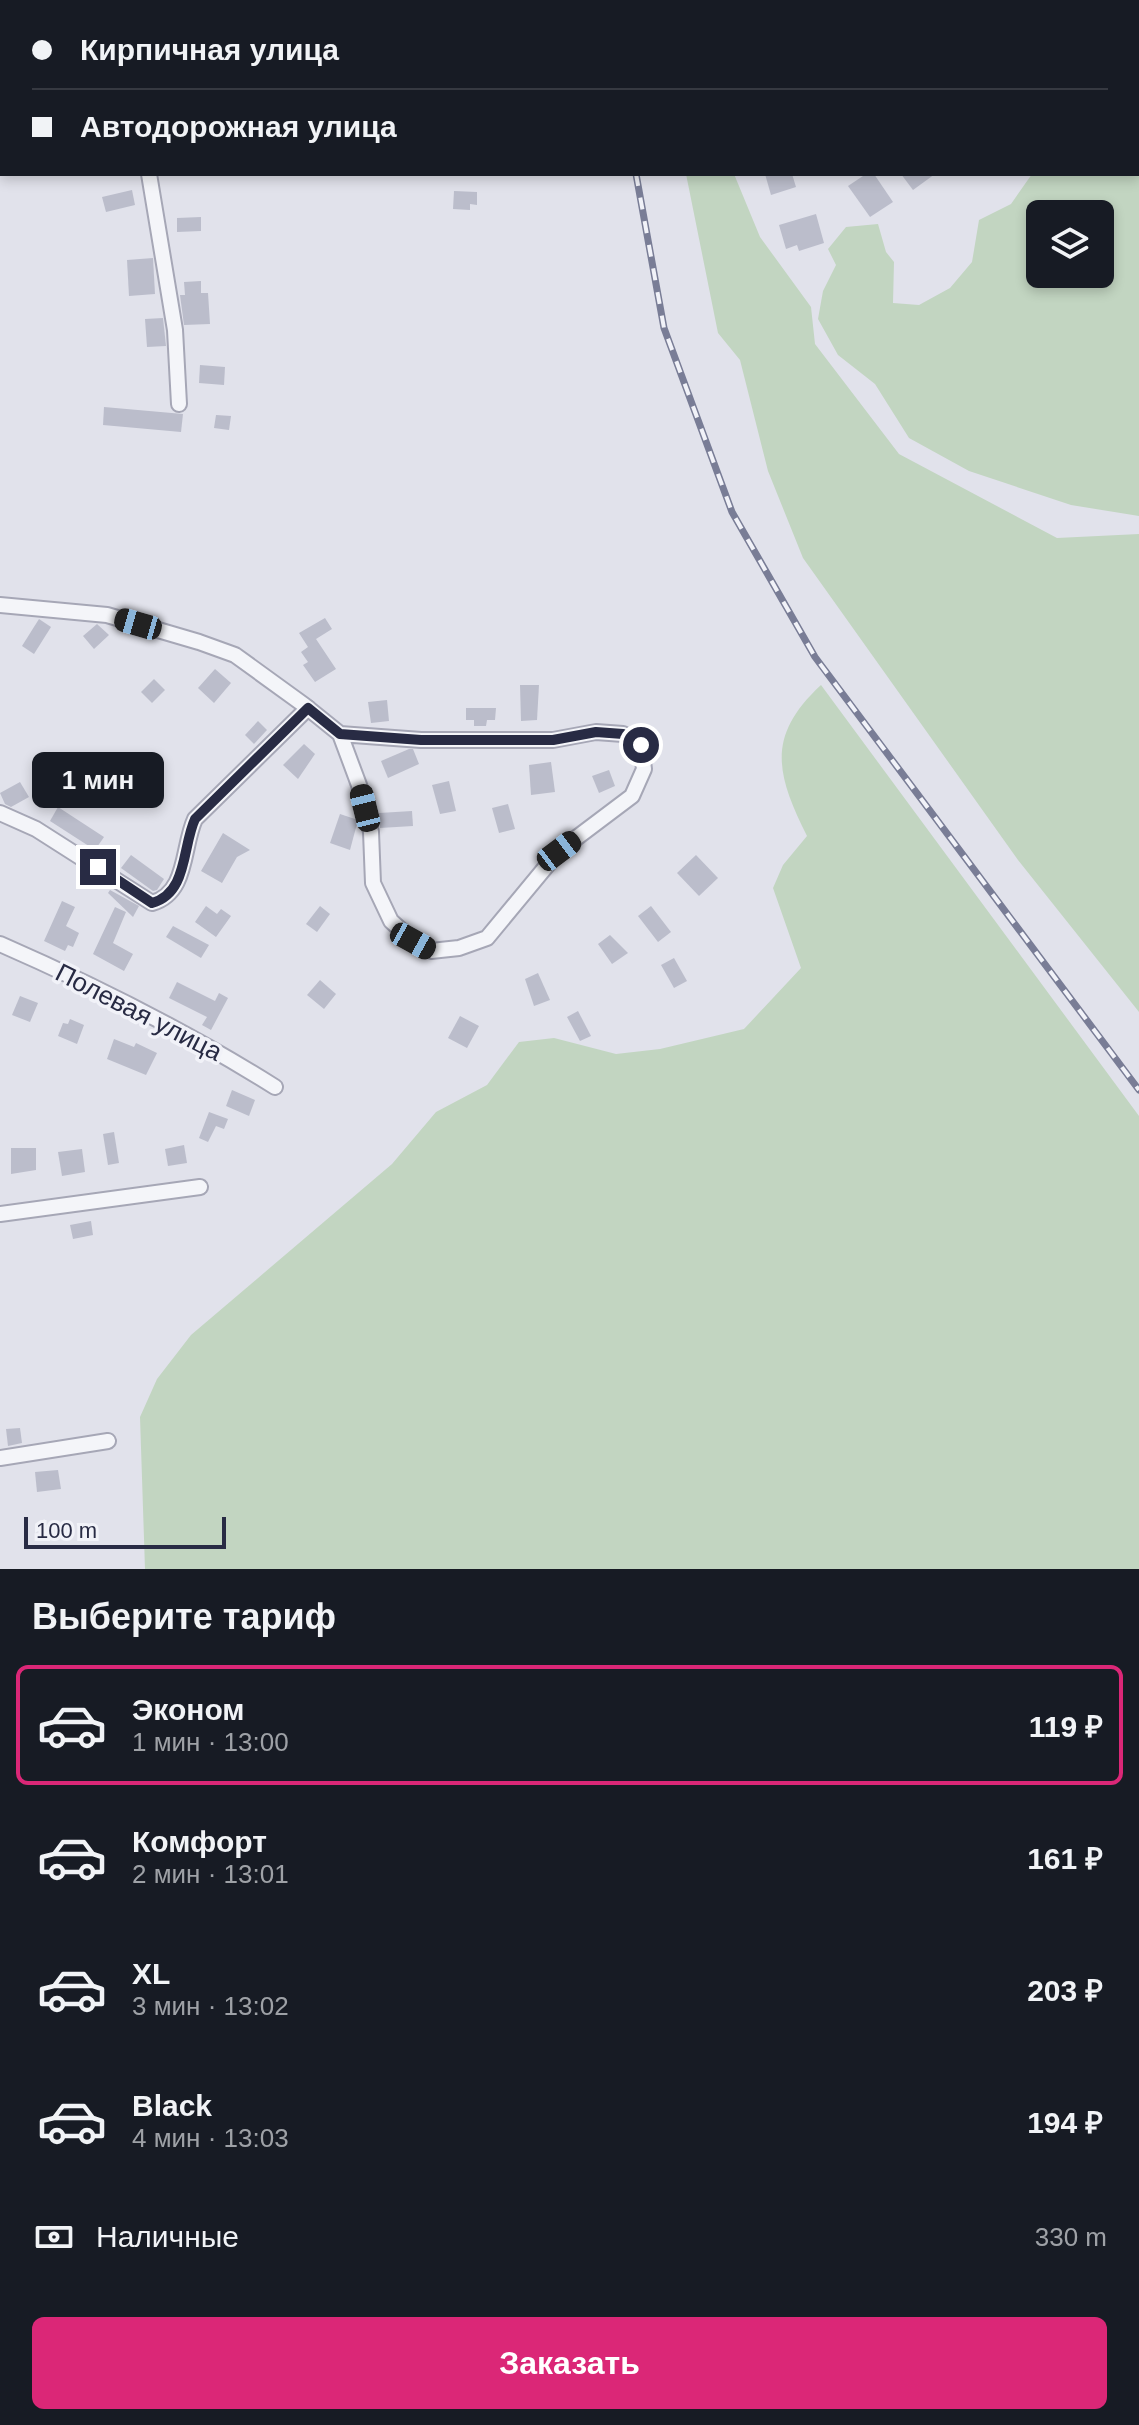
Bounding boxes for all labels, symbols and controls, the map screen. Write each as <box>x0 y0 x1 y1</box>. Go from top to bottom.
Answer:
text: Кирпичная улица <box>80 33 339 66</box>
text: Автодорожная улица <box>80 110 397 143</box>
map controls <box>1026 200 1114 288</box>
button: layers <box>1026 200 1114 288</box>
car <box>112 606 164 642</box>
route start <box>623 727 659 763</box>
callout: 1 мин <box>32 751 164 807</box>
text: 1 мин <box>62 765 134 795</box>
car <box>348 782 382 834</box>
car <box>533 827 585 875</box>
route end <box>80 849 116 885</box>
car <box>386 919 440 963</box>
street label: Полевая улица <box>51 957 228 1067</box>
scale bar <box>24 1513 226 1549</box>
text: 100 m <box>36 1518 97 1543</box>
text: Выберите тариф <box>32 1596 336 1637</box>
icon: car <box>36 1689 108 1761</box>
text: Эконом <box>132 1693 245 1726</box>
text: 119 ₽ <box>1029 1710 1103 1743</box>
text: 1 мин · 13:00 <box>132 1727 289 1757</box>
icon: car <box>36 1821 108 1893</box>
text: Комфорт <box>132 1825 267 1858</box>
text: 161 ₽ <box>1027 1842 1103 1875</box>
text: 2 мин · 13:01 <box>132 1859 289 1889</box>
icon: car <box>36 1953 108 2025</box>
text: XL <box>132 1957 170 1990</box>
text: 203 ₽ <box>1027 1974 1103 2007</box>
text: 3 мин · 13:02 <box>132 1991 289 2021</box>
icon: car <box>36 2085 108 2157</box>
text: Black <box>132 2089 212 2122</box>
text: 194 ₽ <box>1027 2106 1103 2139</box>
text: 4 мин · 13:03 <box>132 2123 289 2153</box>
icon: cash <box>32 2215 76 2259</box>
text: Наличные <box>96 2220 239 2253</box>
text: 330 m <box>1035 2222 1107 2252</box>
button: Заказать <box>32 2317 1107 2409</box>

